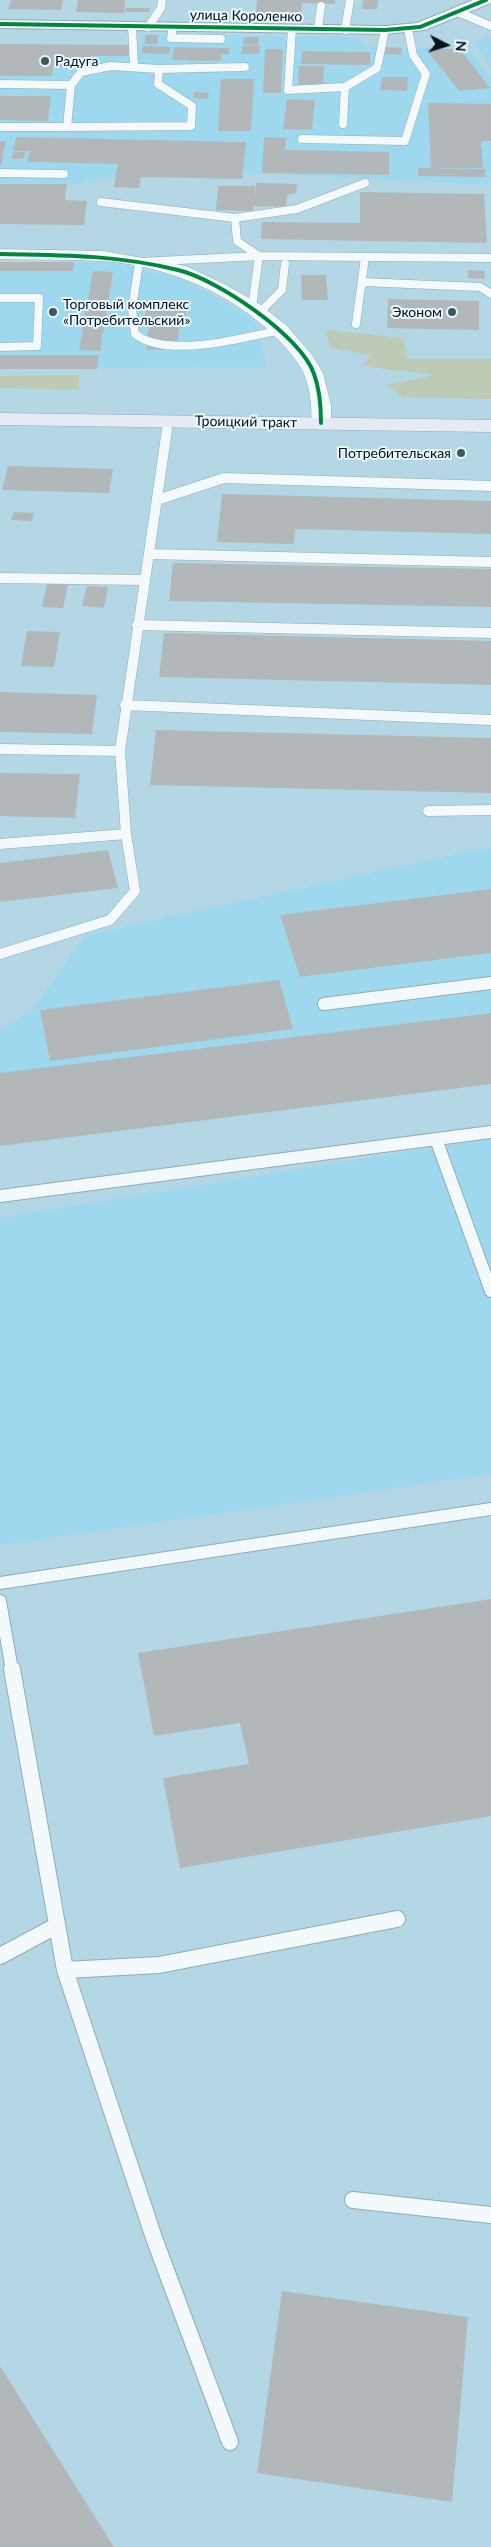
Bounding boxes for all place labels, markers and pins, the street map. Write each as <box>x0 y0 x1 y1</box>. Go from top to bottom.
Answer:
place label: Радуга <box>55 53 98 69</box>
marker: Радуга <box>39 55 51 67</box>
place label: Торговый комплекс «Потребительский» <box>63 296 190 328</box>
place label: Эконом <box>392 304 442 320</box>
marker: Торговый комплекс «Потребительский» <box>47 306 59 318</box>
marker: Эконом <box>446 306 458 318</box>
place label: Потребительская <box>338 445 451 461</box>
marker: Потребительская <box>455 447 467 459</box>

